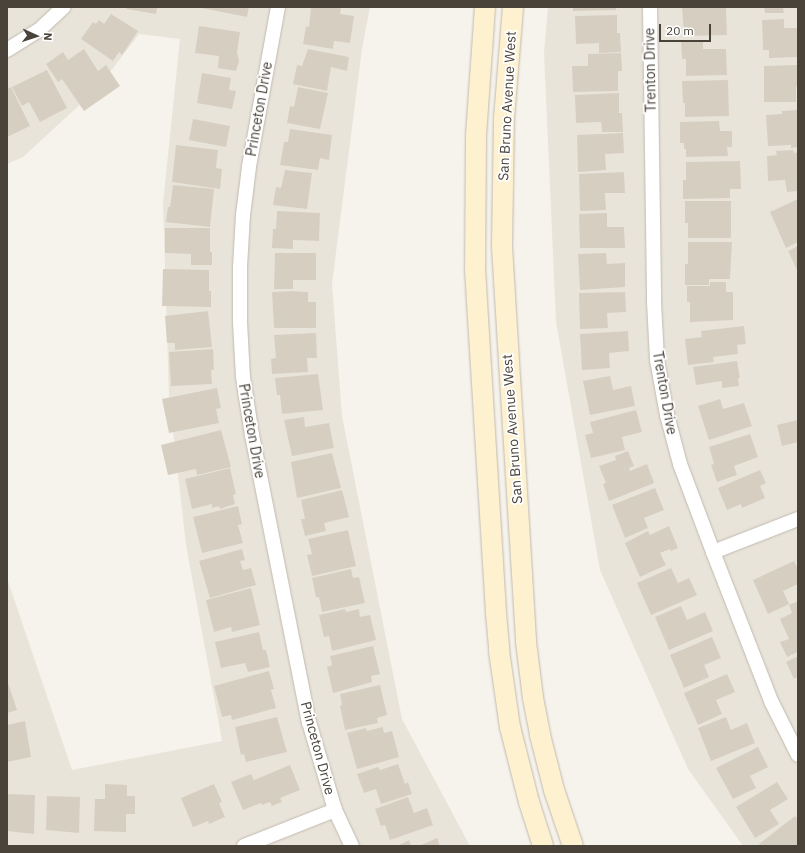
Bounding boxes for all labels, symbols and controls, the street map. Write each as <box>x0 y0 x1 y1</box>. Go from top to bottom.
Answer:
north arrow <box>16 16 56 56</box>
scale bar <box>661 16 713 42</box>
text: 20 m <box>666 23 694 38</box>
street label: Trenton Drive <box>641 28 659 112</box>
street label: San Bruno Avenue West <box>495 31 519 181</box>
text: N <box>41 32 55 41</box>
street label: Princeton Drive <box>242 60 276 158</box>
street label: Trenton Drive <box>649 350 681 436</box>
street label: San Bruno Avenue West <box>498 354 526 504</box>
street label: Princeton Drive <box>235 382 269 480</box>
street label: Princeton Drive <box>297 699 339 797</box>

